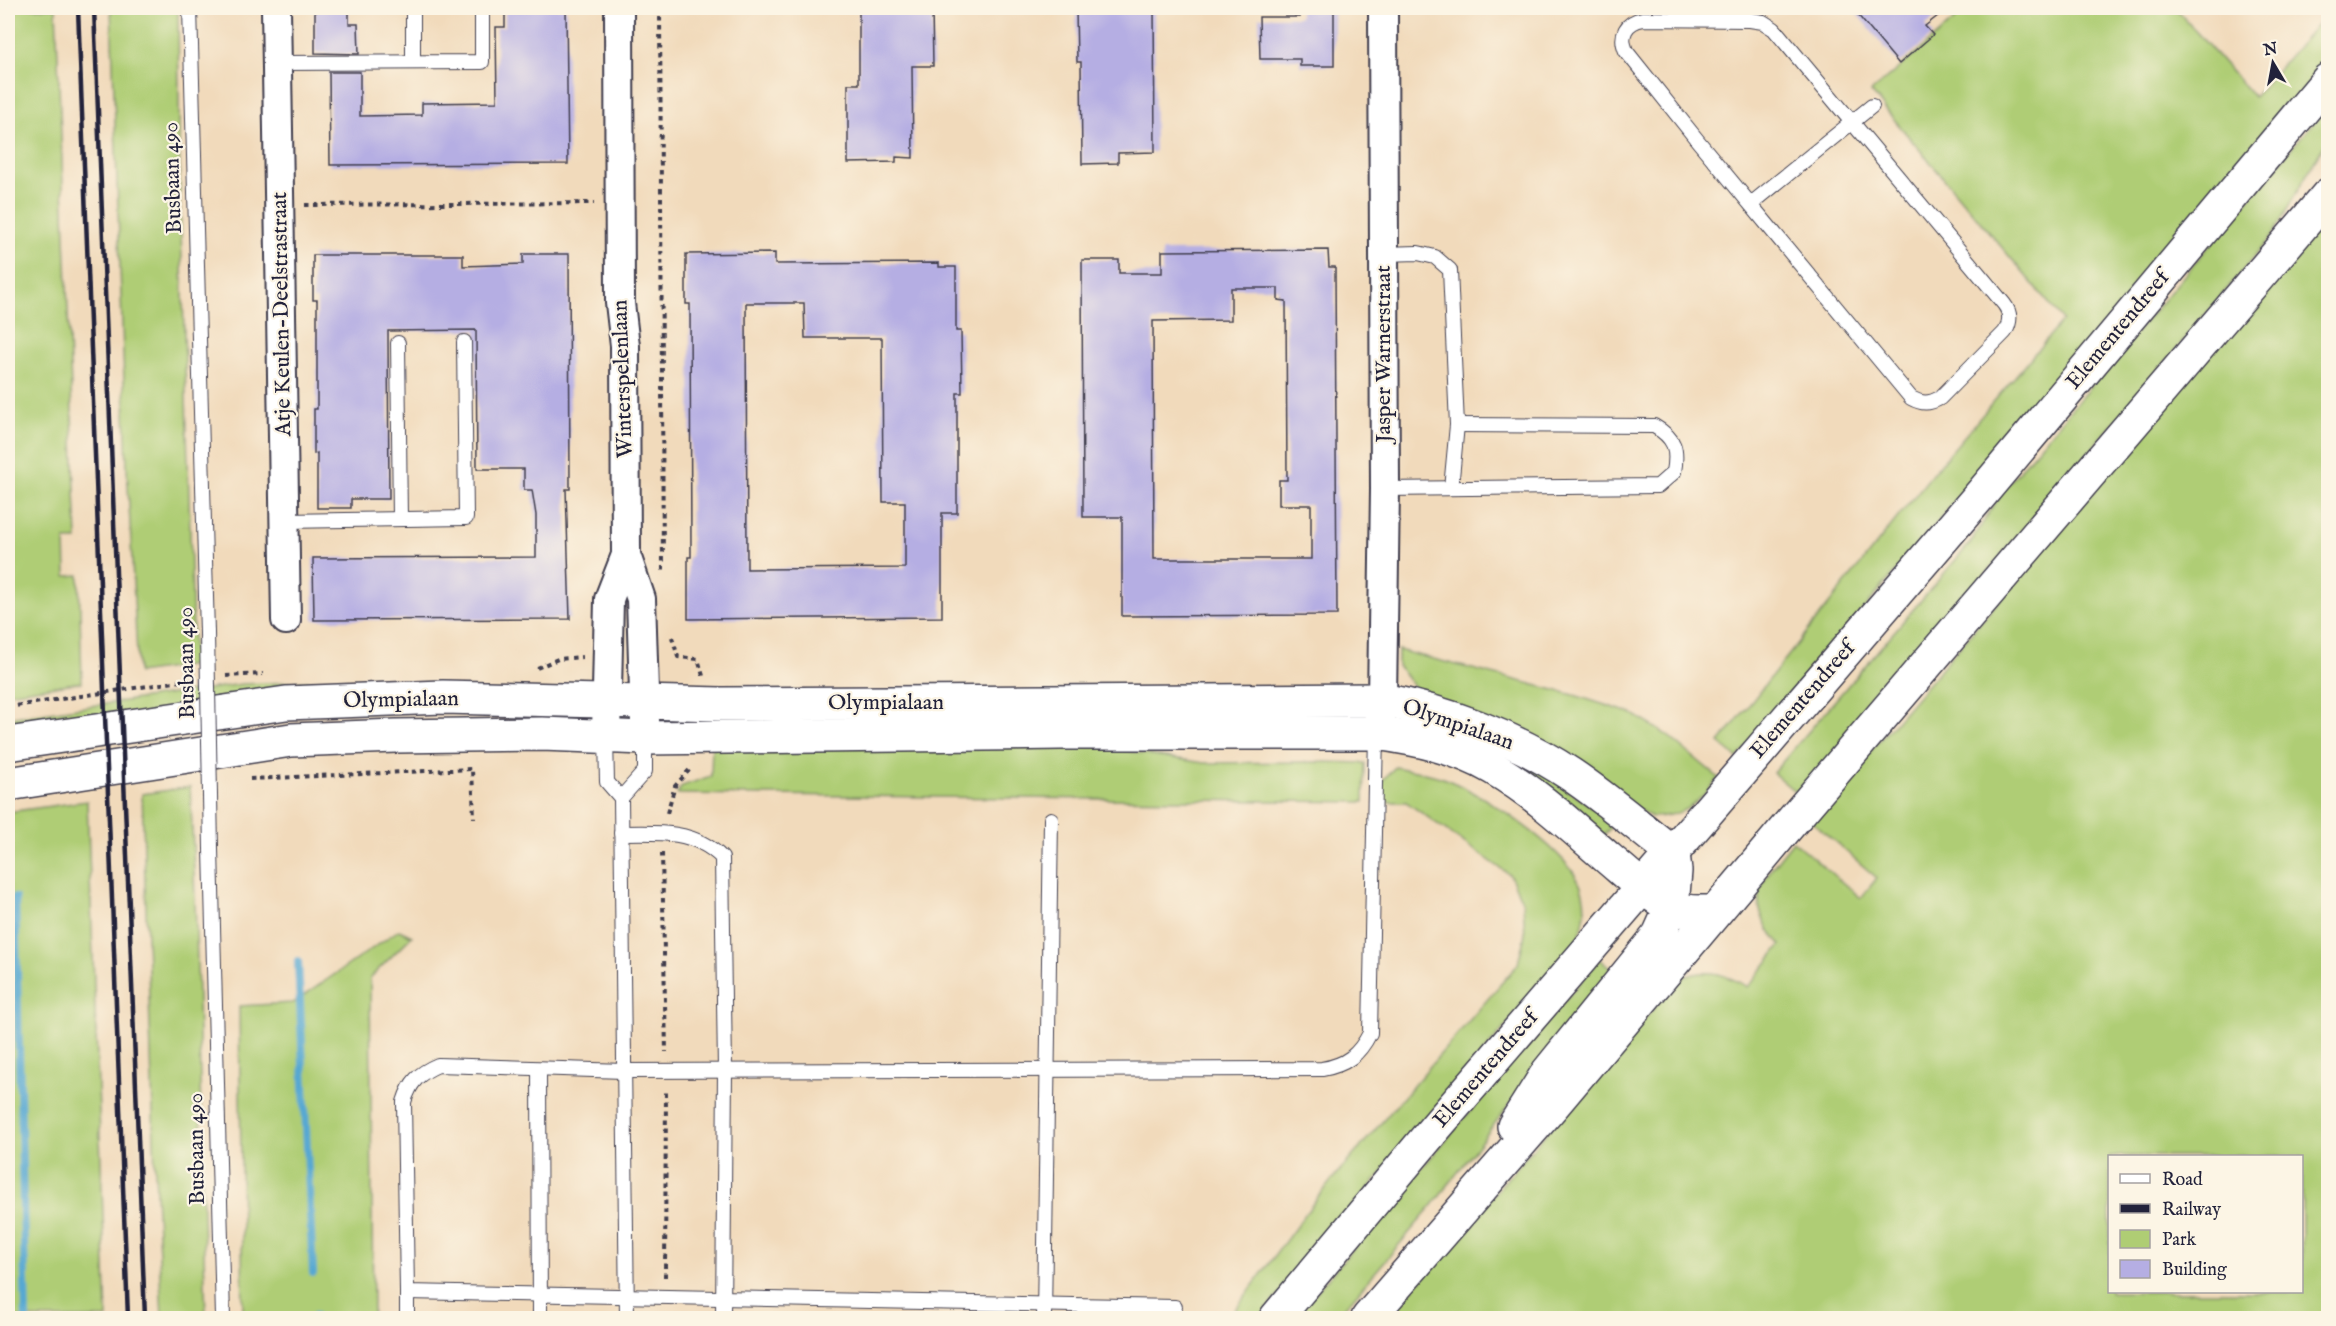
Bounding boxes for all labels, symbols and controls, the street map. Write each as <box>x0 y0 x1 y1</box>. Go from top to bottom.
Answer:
north arrow <box>2243 33 2303 93</box>
text: N <box>2261 39 2279 61</box>
street label: Busbaan 490 <box>157 121 189 235</box>
street label: Atje Keulen-Deelstrastraat <box>266 191 298 438</box>
street label: Elementendreef <box>2060 262 2179 395</box>
street label: Jasper Warnerstraat <box>1370 265 1398 446</box>
street label: Winterspelenlaan <box>606 299 640 459</box>
street label: Busbaan 490 <box>172 607 202 719</box>
street label: Elementendreef <box>1744 632 1865 765</box>
street label: Olympialaan <box>343 685 459 715</box>
street label: Olympialaan <box>828 689 944 717</box>
street label: Olympialaan <box>1399 693 1518 757</box>
street label: Elementendreef <box>1427 1001 1548 1134</box>
street label: Busbaan 490 <box>182 1093 212 1205</box>
legend <box>2108 1155 2303 1293</box>
text: Road <box>2162 1169 2203 1192</box>
text: Railway <box>2162 1199 2221 1222</box>
text: Park <box>2162 1229 2197 1252</box>
text: Building <box>2162 1259 2227 1282</box>

